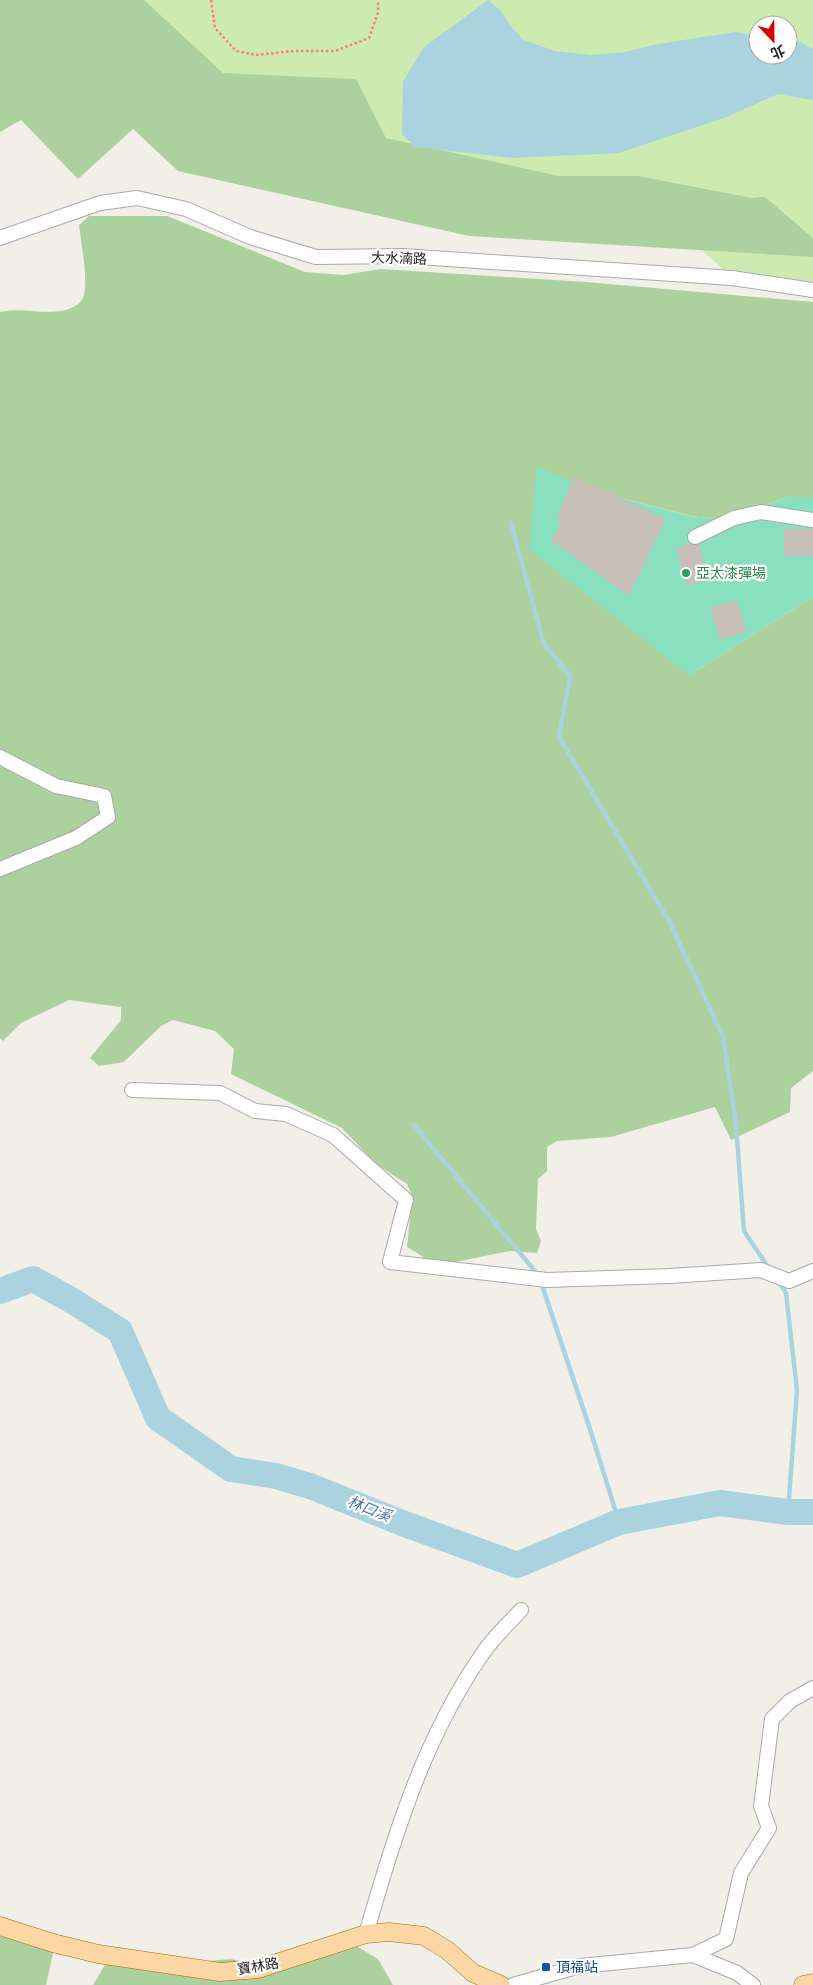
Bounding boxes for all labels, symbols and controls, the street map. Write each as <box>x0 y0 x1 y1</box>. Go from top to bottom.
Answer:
north arrow <box>748 15 798 65</box>
text: 北 <box>768 40 788 63</box>
street label: 大水湳路 <box>371 248 427 269</box>
place label: 亞太漆彈場 <box>696 564 766 583</box>
marker: 亞太漆彈場 <box>680 567 692 579</box>
water label: 林口溪 <box>344 1492 395 1527</box>
street label: 寶林路 <box>236 1953 280 1979</box>
place label: 頂福站 <box>556 1958 598 1977</box>
marker: 頂福站 <box>540 1961 552 1973</box>

